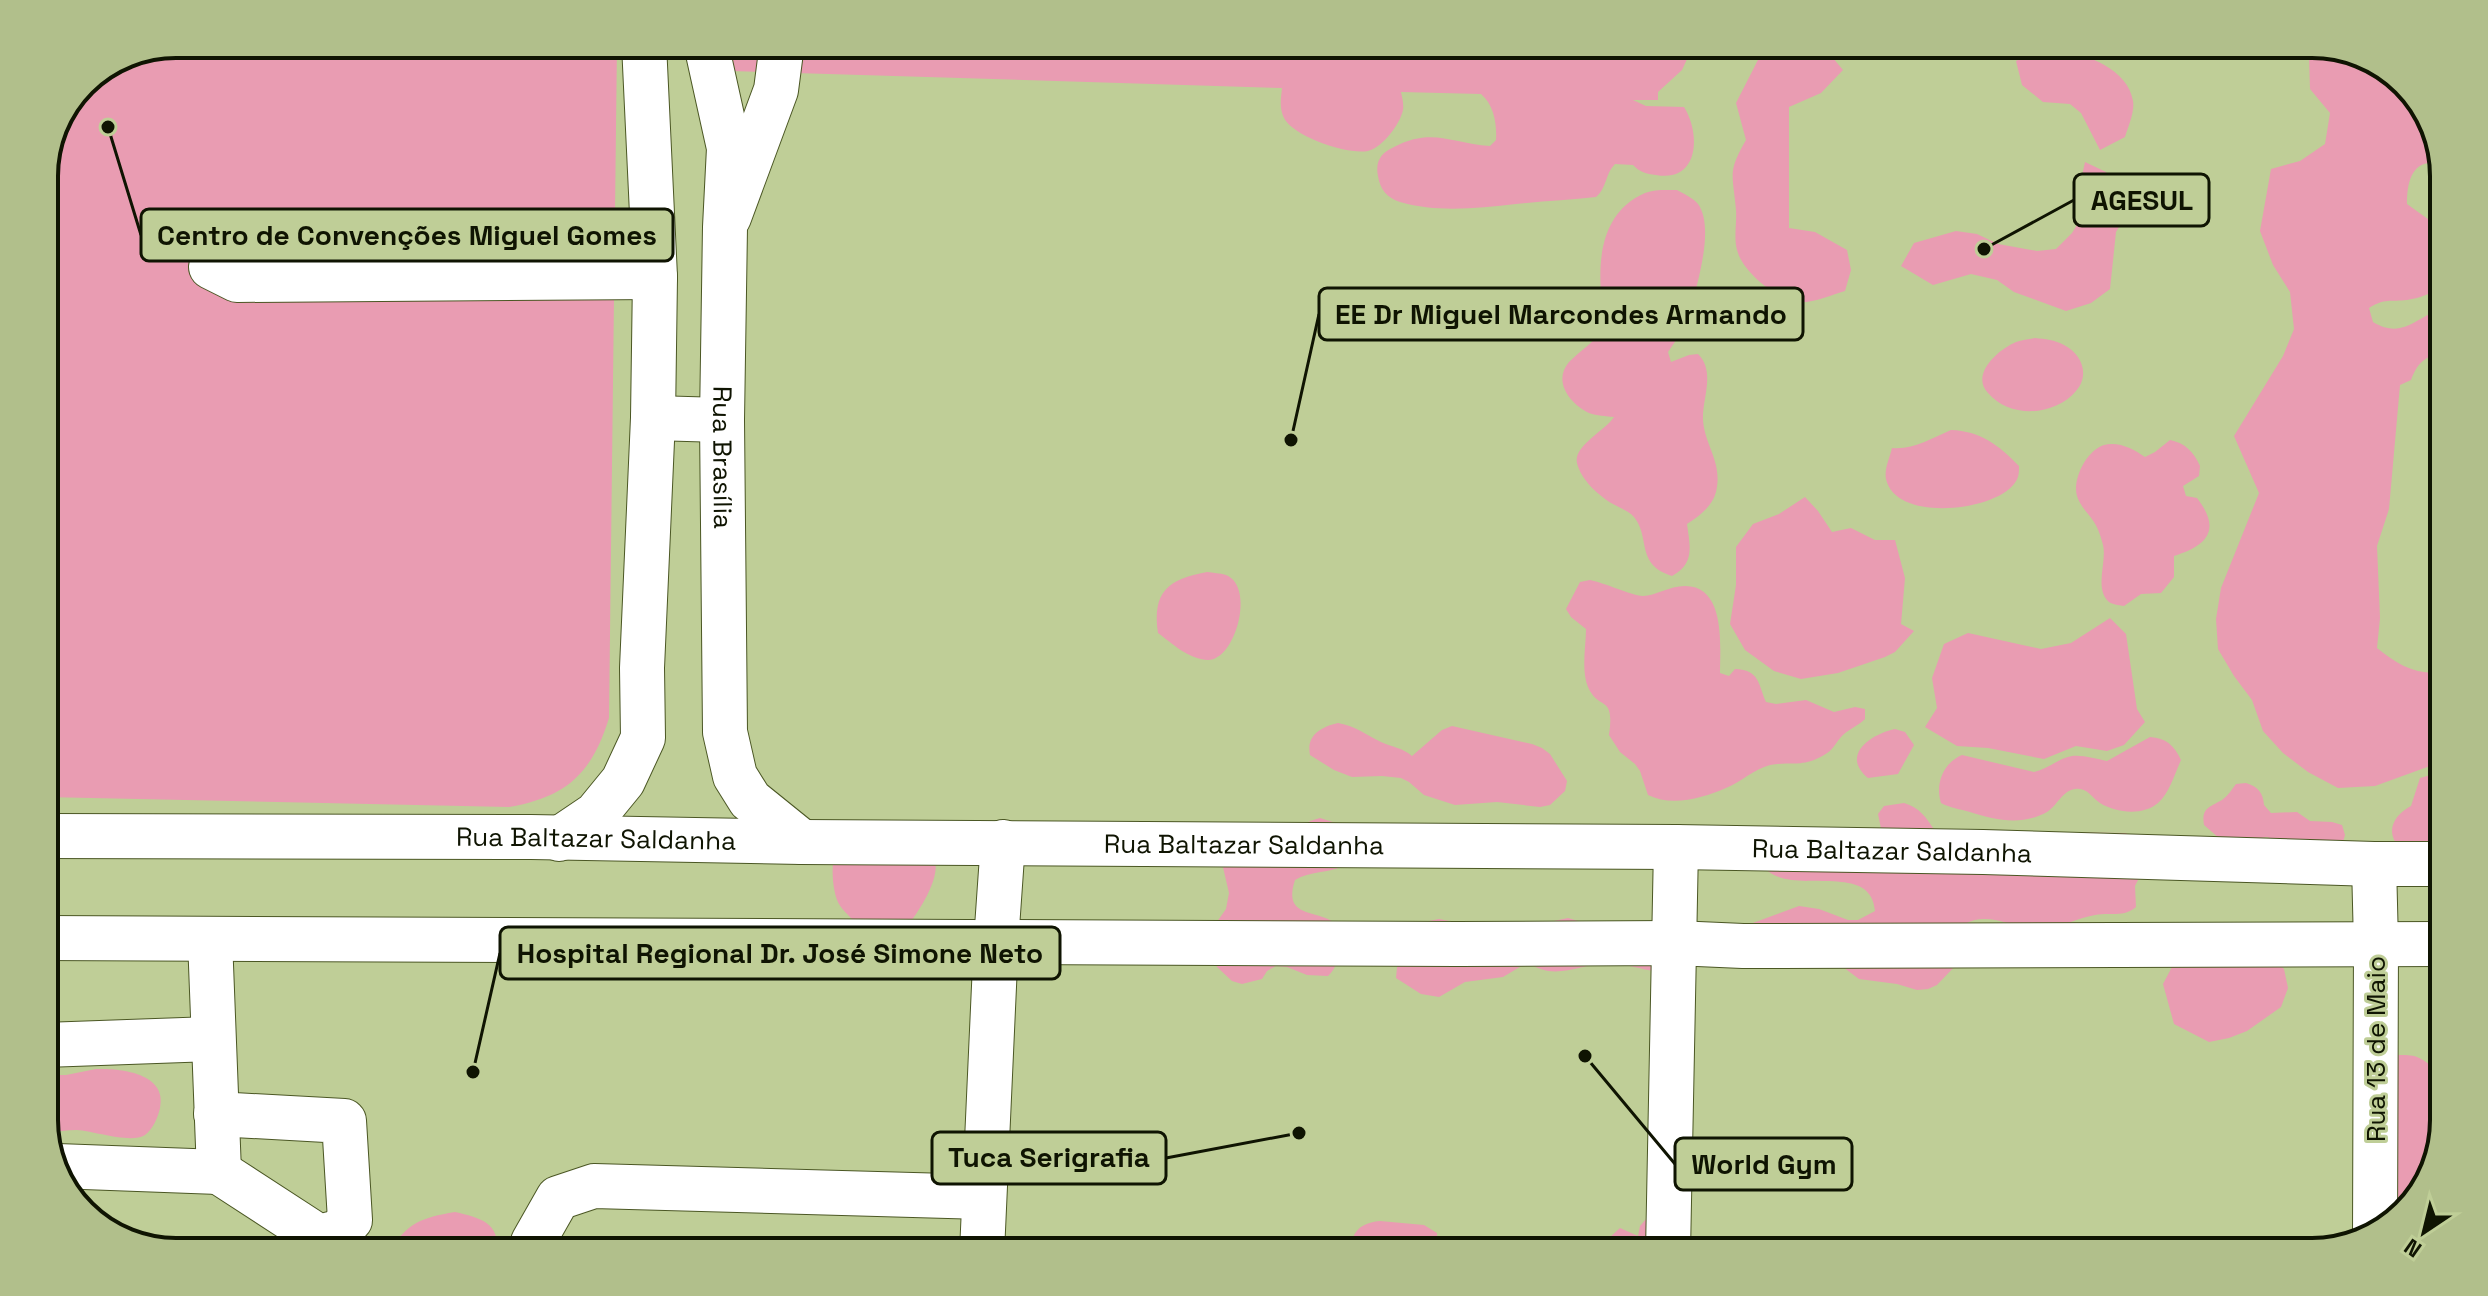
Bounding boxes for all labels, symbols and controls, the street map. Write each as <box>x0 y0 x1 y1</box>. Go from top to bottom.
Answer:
callout: AGESUL <box>2074 174 2209 226</box>
text: AGESUL <box>2091 182 2193 218</box>
callout: Centro de Convenções Miguel Gomes <box>141 209 673 261</box>
text: Centro de Convenções Miguel Gomes <box>157 217 657 253</box>
callout: EE Dr Miguel Marcondes Armando <box>1319 288 1803 340</box>
text: EE Dr Miguel Marcondes Armando <box>1335 296 1787 332</box>
street label: Rua Brasília <box>705 386 740 529</box>
street label: Rua Baltazar Saldanha <box>456 820 736 858</box>
street label: Rua Baltazar Saldanha <box>1104 827 1384 862</box>
street label: Rua Baltazar Saldanha <box>1752 831 2032 870</box>
callout: Hospital Regional Dr. José Simone Neto <box>500 927 1060 979</box>
text: Hospital Regional Dr. José Simone Neto <box>517 935 1043 971</box>
street label: Rua 13 de Maio <box>2359 956 2393 1142</box>
callout: Tuca Serigrafia <box>932 1132 1166 1184</box>
callout: World Gym <box>1675 1138 1852 1190</box>
text: Tuca Serigrafia <box>948 1139 1150 1175</box>
text: World Gym <box>1691 1146 1837 1182</box>
north arrow <box>2384 1192 2464 1272</box>
text: N <box>2398 1233 2427 1264</box>

